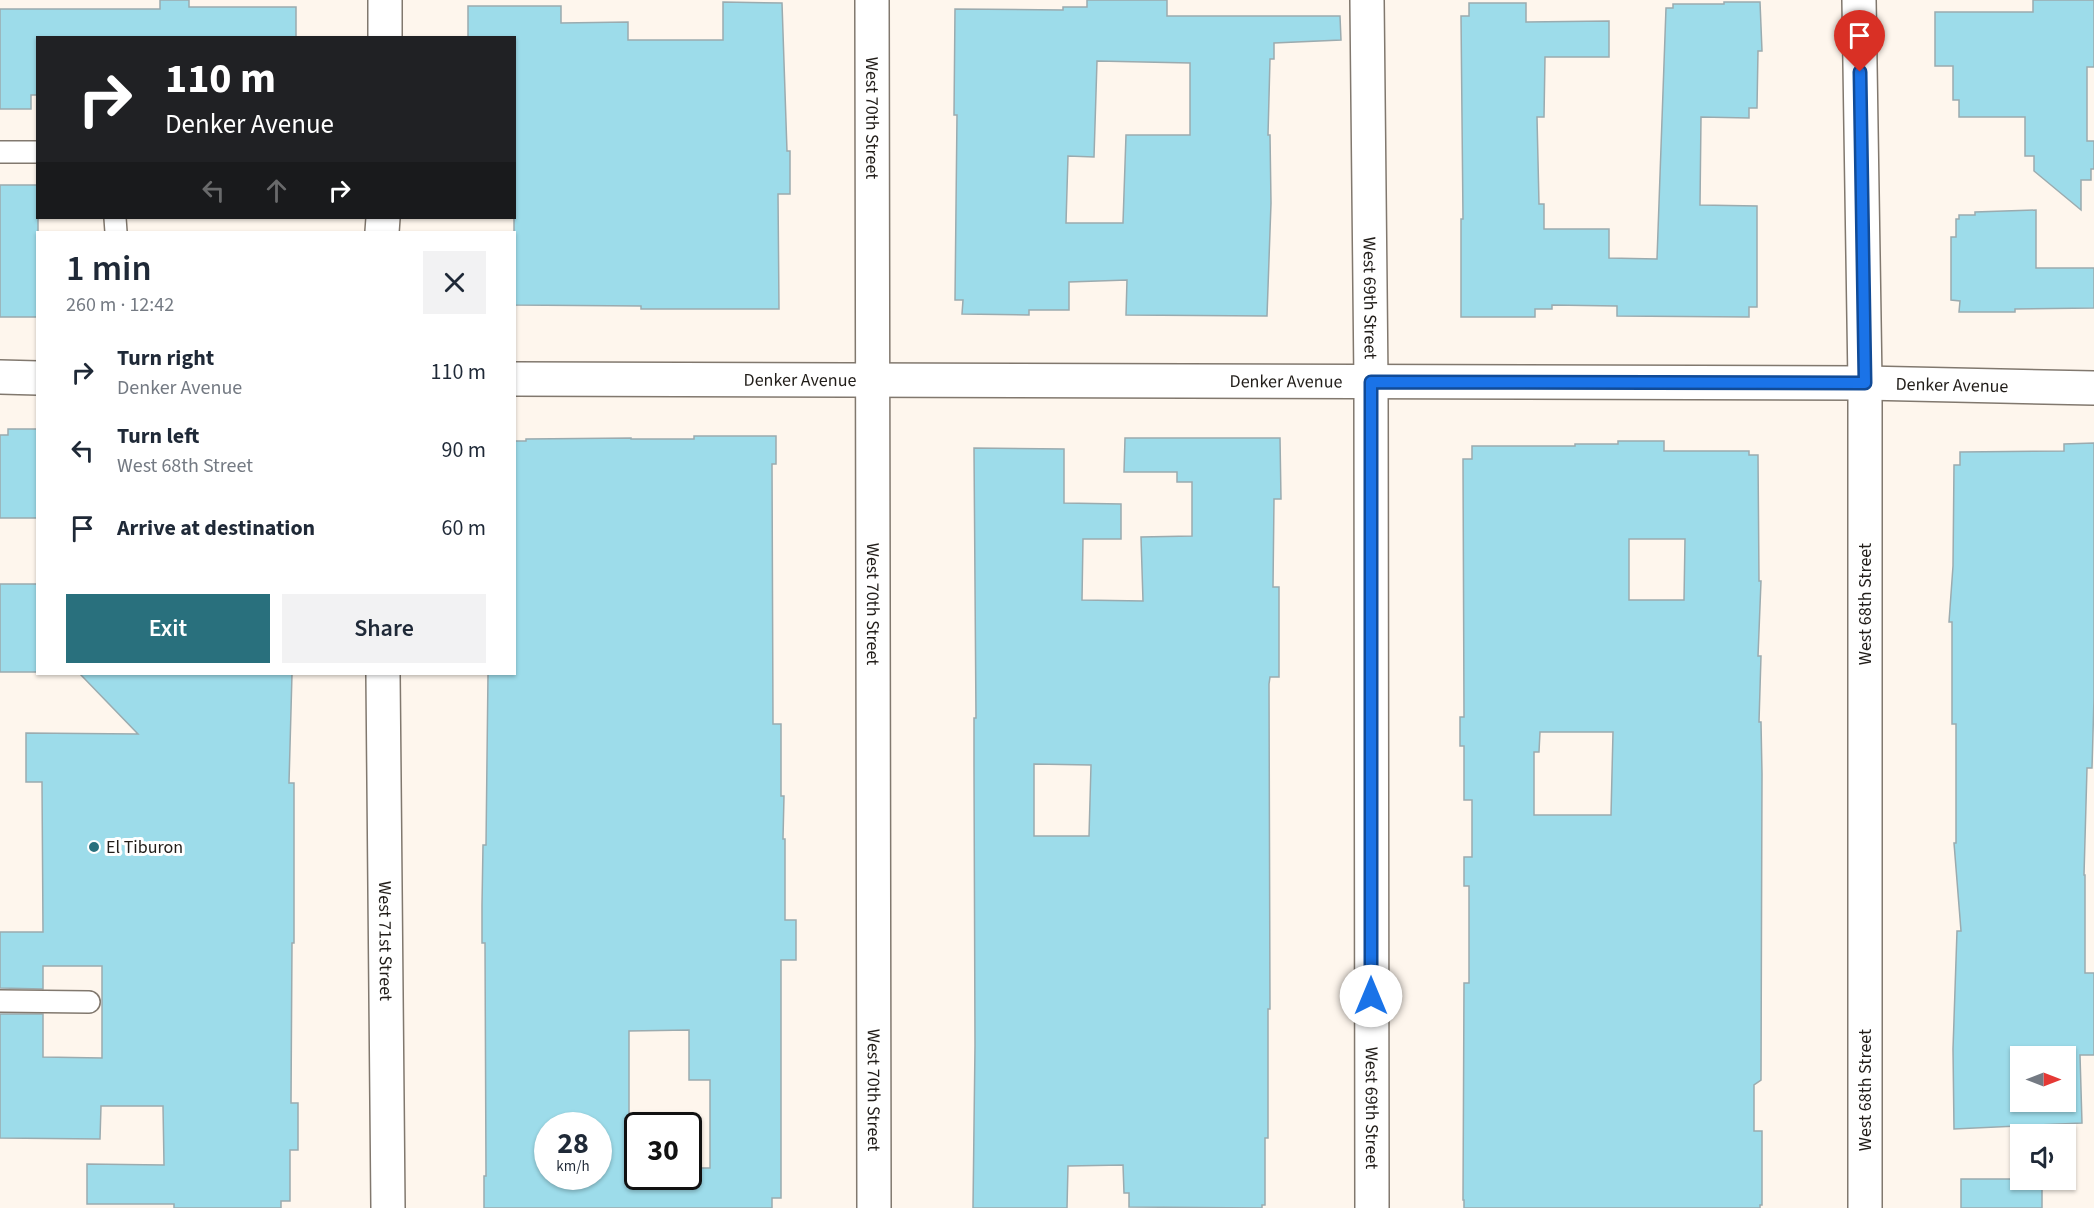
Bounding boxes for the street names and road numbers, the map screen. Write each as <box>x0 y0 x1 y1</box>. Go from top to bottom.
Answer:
street label: West 70th Street <box>859 57 884 179</box>
street label: West 69th Street <box>1356 237 1383 359</box>
street label: Denker Avenue <box>744 368 856 393</box>
street label: Denker Avenue <box>1230 369 1342 394</box>
street label: Denker Avenue <box>1895 372 2009 399</box>
street label: West 70th Street <box>860 543 885 665</box>
street label: West 68th Street <box>1853 543 1878 665</box>
street label: West 71st Street <box>372 881 398 1001</box>
street label: West 70th Street <box>861 1029 886 1151</box>
street label: West 68th Street <box>1853 1029 1878 1151</box>
street label: West 69th Street <box>1359 1047 1384 1169</box>

